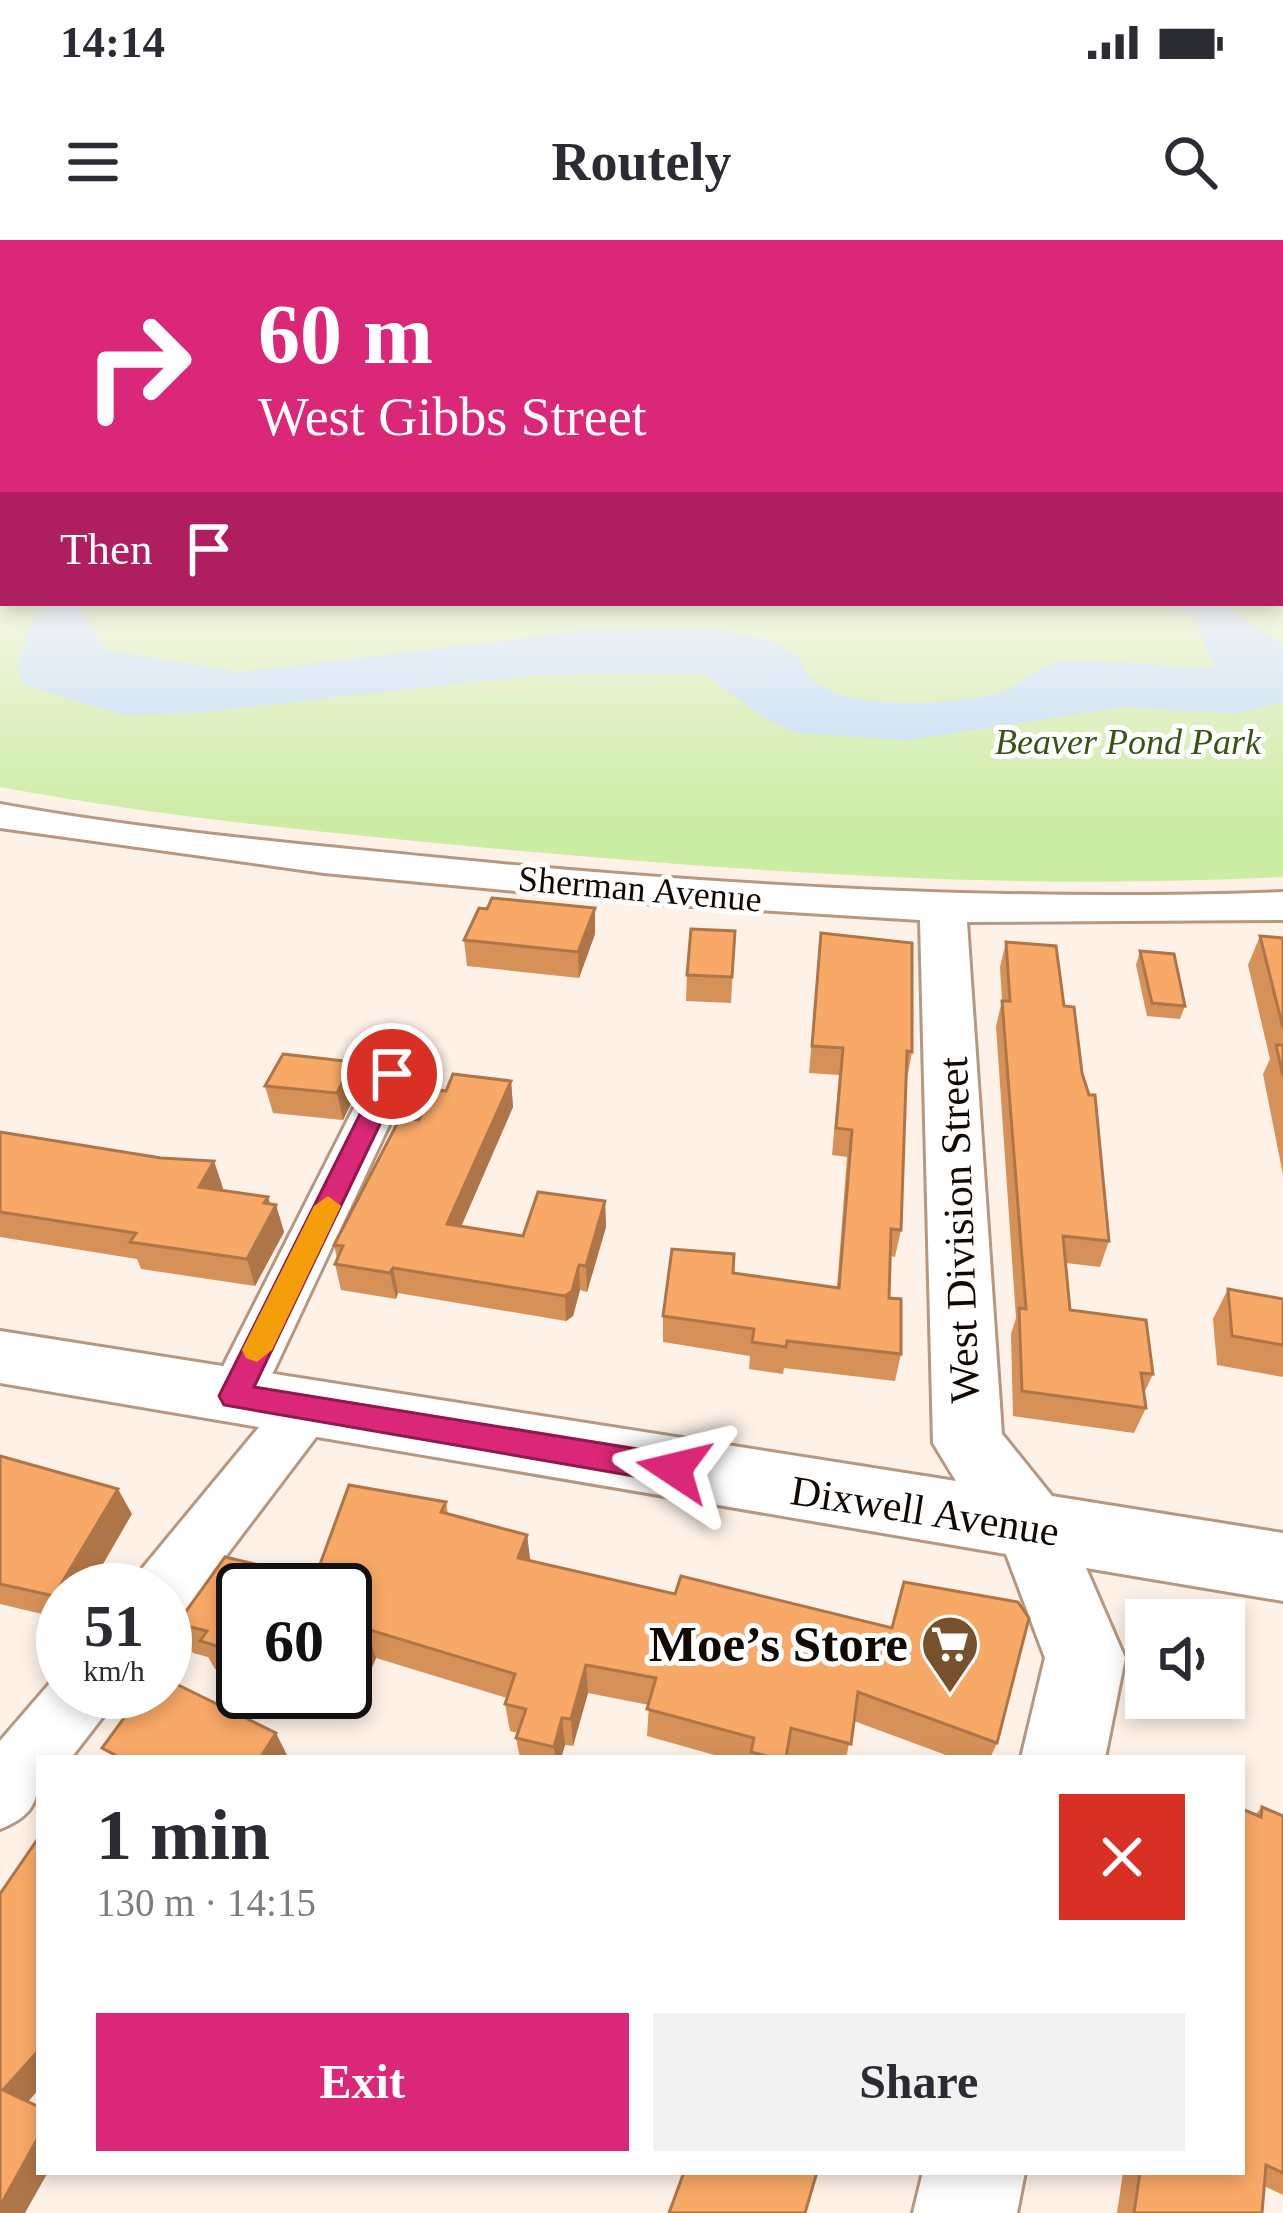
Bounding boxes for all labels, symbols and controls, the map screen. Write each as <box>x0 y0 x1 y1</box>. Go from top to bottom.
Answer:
text: 14:14 <box>60 17 165 67</box>
icon: menu <box>60 129 126 195</box>
icon: search <box>1157 129 1223 195</box>
text: Routely <box>552 132 731 192</box>
icon: right <box>60 288 216 444</box>
text: 60 m <box>258 288 433 381</box>
text: West Gibbs Street <box>258 387 647 447</box>
icon: arrive <box>176 516 242 582</box>
text: Then <box>60 524 152 574</box>
park label: Beaver Pond Park <box>995 722 1262 762</box>
street label: Sherman Avenue <box>517 858 763 920</box>
pin <box>341 1023 443 1125</box>
icon: arrive <box>359 1041 425 1107</box>
street label: West Division Street <box>930 1056 988 1404</box>
position arrow <box>611 1406 737 1532</box>
street label: Dixwell Avenue <box>788 1467 1062 1555</box>
speed limit sign: 60 <box>216 1563 372 1719</box>
text: 51 <box>84 1593 144 1659</box>
map controls <box>1125 1599 1245 1719</box>
button: sound <box>1125 1599 1245 1719</box>
supermarket icon: Moe’s Store <box>919 1613 981 1695</box>
place label: Moe’s Store <box>649 1616 908 1672</box>
text: km/h <box>83 1654 145 1687</box>
button: close <box>1059 1794 1185 1920</box>
text: 1 min <box>96 1795 270 1875</box>
text: 130 m · 14:15 <box>96 1881 316 1924</box>
button: Exit <box>96 2013 629 2151</box>
button: Share <box>653 2013 1185 2151</box>

